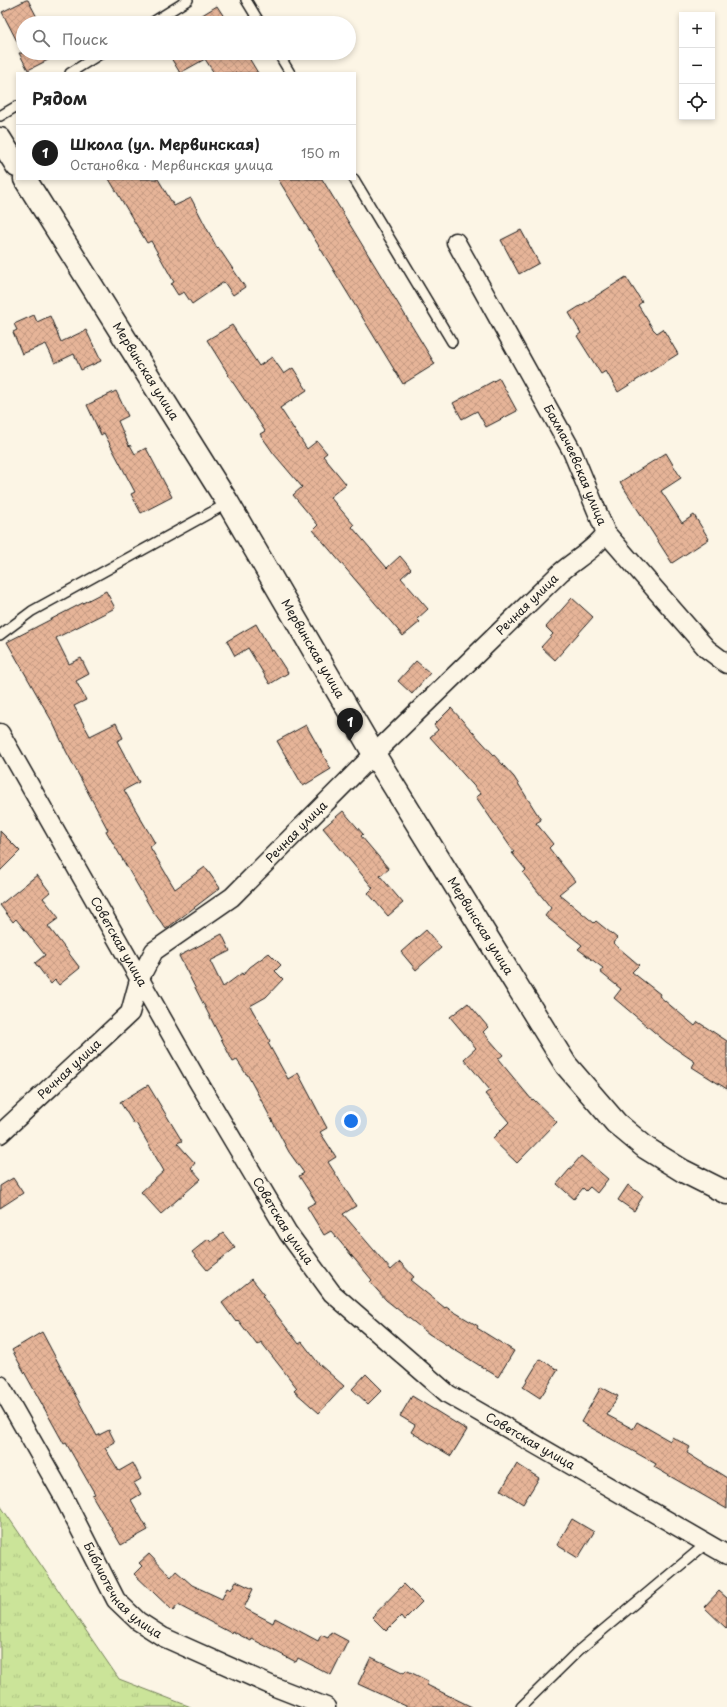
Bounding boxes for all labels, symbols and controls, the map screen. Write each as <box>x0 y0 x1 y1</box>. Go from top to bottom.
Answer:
map controls <box>679 12 715 120</box>
button: + <box>679 12 715 48</box>
search box <box>16 16 356 60</box>
icon: search <box>30 27 52 49</box>
text: Поиск <box>62 27 108 50</box>
button: − <box>679 48 715 84</box>
button: locate <box>679 84 715 120</box>
text: Рядом <box>32 85 87 111</box>
text: Школа (ул. Мервинская) <box>70 132 260 155</box>
text: 1 <box>42 143 48 162</box>
text: 150 m <box>301 143 340 162</box>
text: Остановка · Мервинская улица <box>70 155 273 174</box>
street label: Мервинская улица <box>109 318 184 424</box>
street label: Бахмачеевская улица <box>540 401 612 528</box>
street label: Речная улица <box>491 569 562 639</box>
street label: Мервинская улица <box>278 595 350 702</box>
pin: 1 <box>337 708 363 741</box>
street label: Речная улица <box>261 796 331 866</box>
street label: Мервинская улица <box>444 873 519 979</box>
street label: Советская улица <box>87 893 152 990</box>
street label: Речная улица <box>33 1034 105 1103</box>
your location <box>341 1111 361 1131</box>
street label: Советская улица <box>249 1173 318 1268</box>
street label: Советская улица <box>482 1407 579 1474</box>
street label: Библиотечная улица <box>80 1538 166 1642</box>

